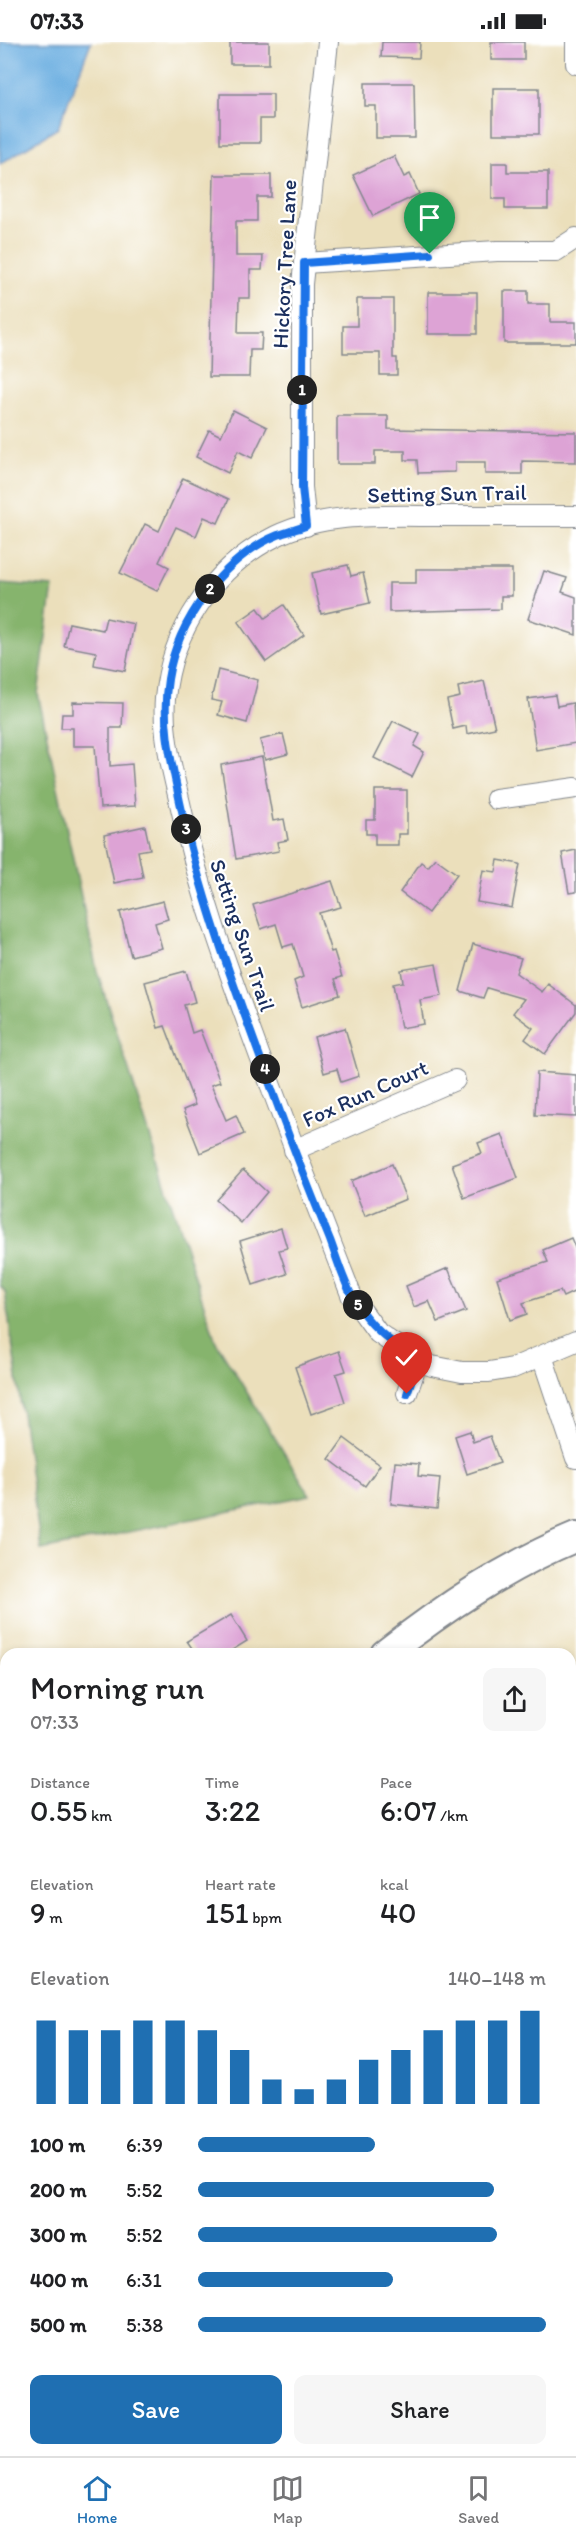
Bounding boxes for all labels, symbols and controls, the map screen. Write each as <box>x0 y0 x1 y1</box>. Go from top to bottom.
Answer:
text: 07:33 <box>30 8 84 35</box>
street label: Hickory Tree Lane <box>267 179 302 349</box>
pin <box>404 192 455 254</box>
icon: arrive <box>413 201 446 234</box>
pin: 1 <box>287 375 317 405</box>
text: 1 <box>298 380 306 399</box>
street label: Setting Sun Trail <box>367 479 527 508</box>
pin: 2 <box>195 574 225 604</box>
text: 2 <box>206 579 214 598</box>
pin: 3 <box>171 814 201 844</box>
text: 3 <box>182 819 190 838</box>
street label: Setting Sun Trail <box>204 856 281 1015</box>
pin: 4 <box>250 1054 280 1084</box>
street label: Fox Run Court <box>298 1054 432 1133</box>
text: 4 <box>260 1059 270 1078</box>
pin: 5 <box>343 1290 373 1320</box>
text: 5 <box>354 1295 362 1314</box>
pin <box>381 1332 432 1394</box>
icon: check <box>390 1341 423 1374</box>
text: Morning run <box>30 1668 205 1707</box>
button: share <box>483 1668 546 1731</box>
text: 07:33 <box>30 1710 79 1734</box>
text: Distance <box>30 1773 90 1792</box>
text: Time <box>205 1773 239 1792</box>
text: Pace <box>380 1773 412 1792</box>
text: 0.55 <box>30 1792 87 1829</box>
text: 3:22 <box>205 1792 260 1829</box>
text: 6:07 <box>380 1792 437 1829</box>
text: km <box>87 1806 112 1825</box>
text: /km <box>437 1806 468 1825</box>
text: Elevation <box>30 1875 94 1894</box>
text: Heart rate <box>205 1875 276 1894</box>
text: kcal <box>380 1875 408 1894</box>
text: 9 <box>30 1894 46 1931</box>
text: 151 <box>205 1894 249 1931</box>
text: 40 <box>380 1894 417 1931</box>
text: m <box>46 1908 63 1927</box>
text: bpm <box>249 1908 282 1927</box>
text: Elevation <box>30 1966 109 1990</box>
text: 140–148 m <box>448 1966 546 1990</box>
text: 100 m <box>30 2133 85 2157</box>
text: 6:39 <box>126 2133 163 2157</box>
text: 200 m <box>30 2178 86 2202</box>
text: 5:52 <box>126 2178 162 2202</box>
text: 300 m <box>30 2223 87 2247</box>
text: 5:52 <box>126 2223 162 2247</box>
text: 400 m <box>30 2268 88 2292</box>
text: 6:31 <box>126 2268 162 2292</box>
text: 500 m <box>30 2313 86 2337</box>
text: 5:38 <box>126 2313 163 2337</box>
button: Save <box>30 2375 282 2444</box>
button: Share <box>294 2375 546 2444</box>
tab: Home <box>77 2472 117 2527</box>
tab: Map <box>271 2472 304 2527</box>
tab: Saved <box>458 2472 499 2527</box>

